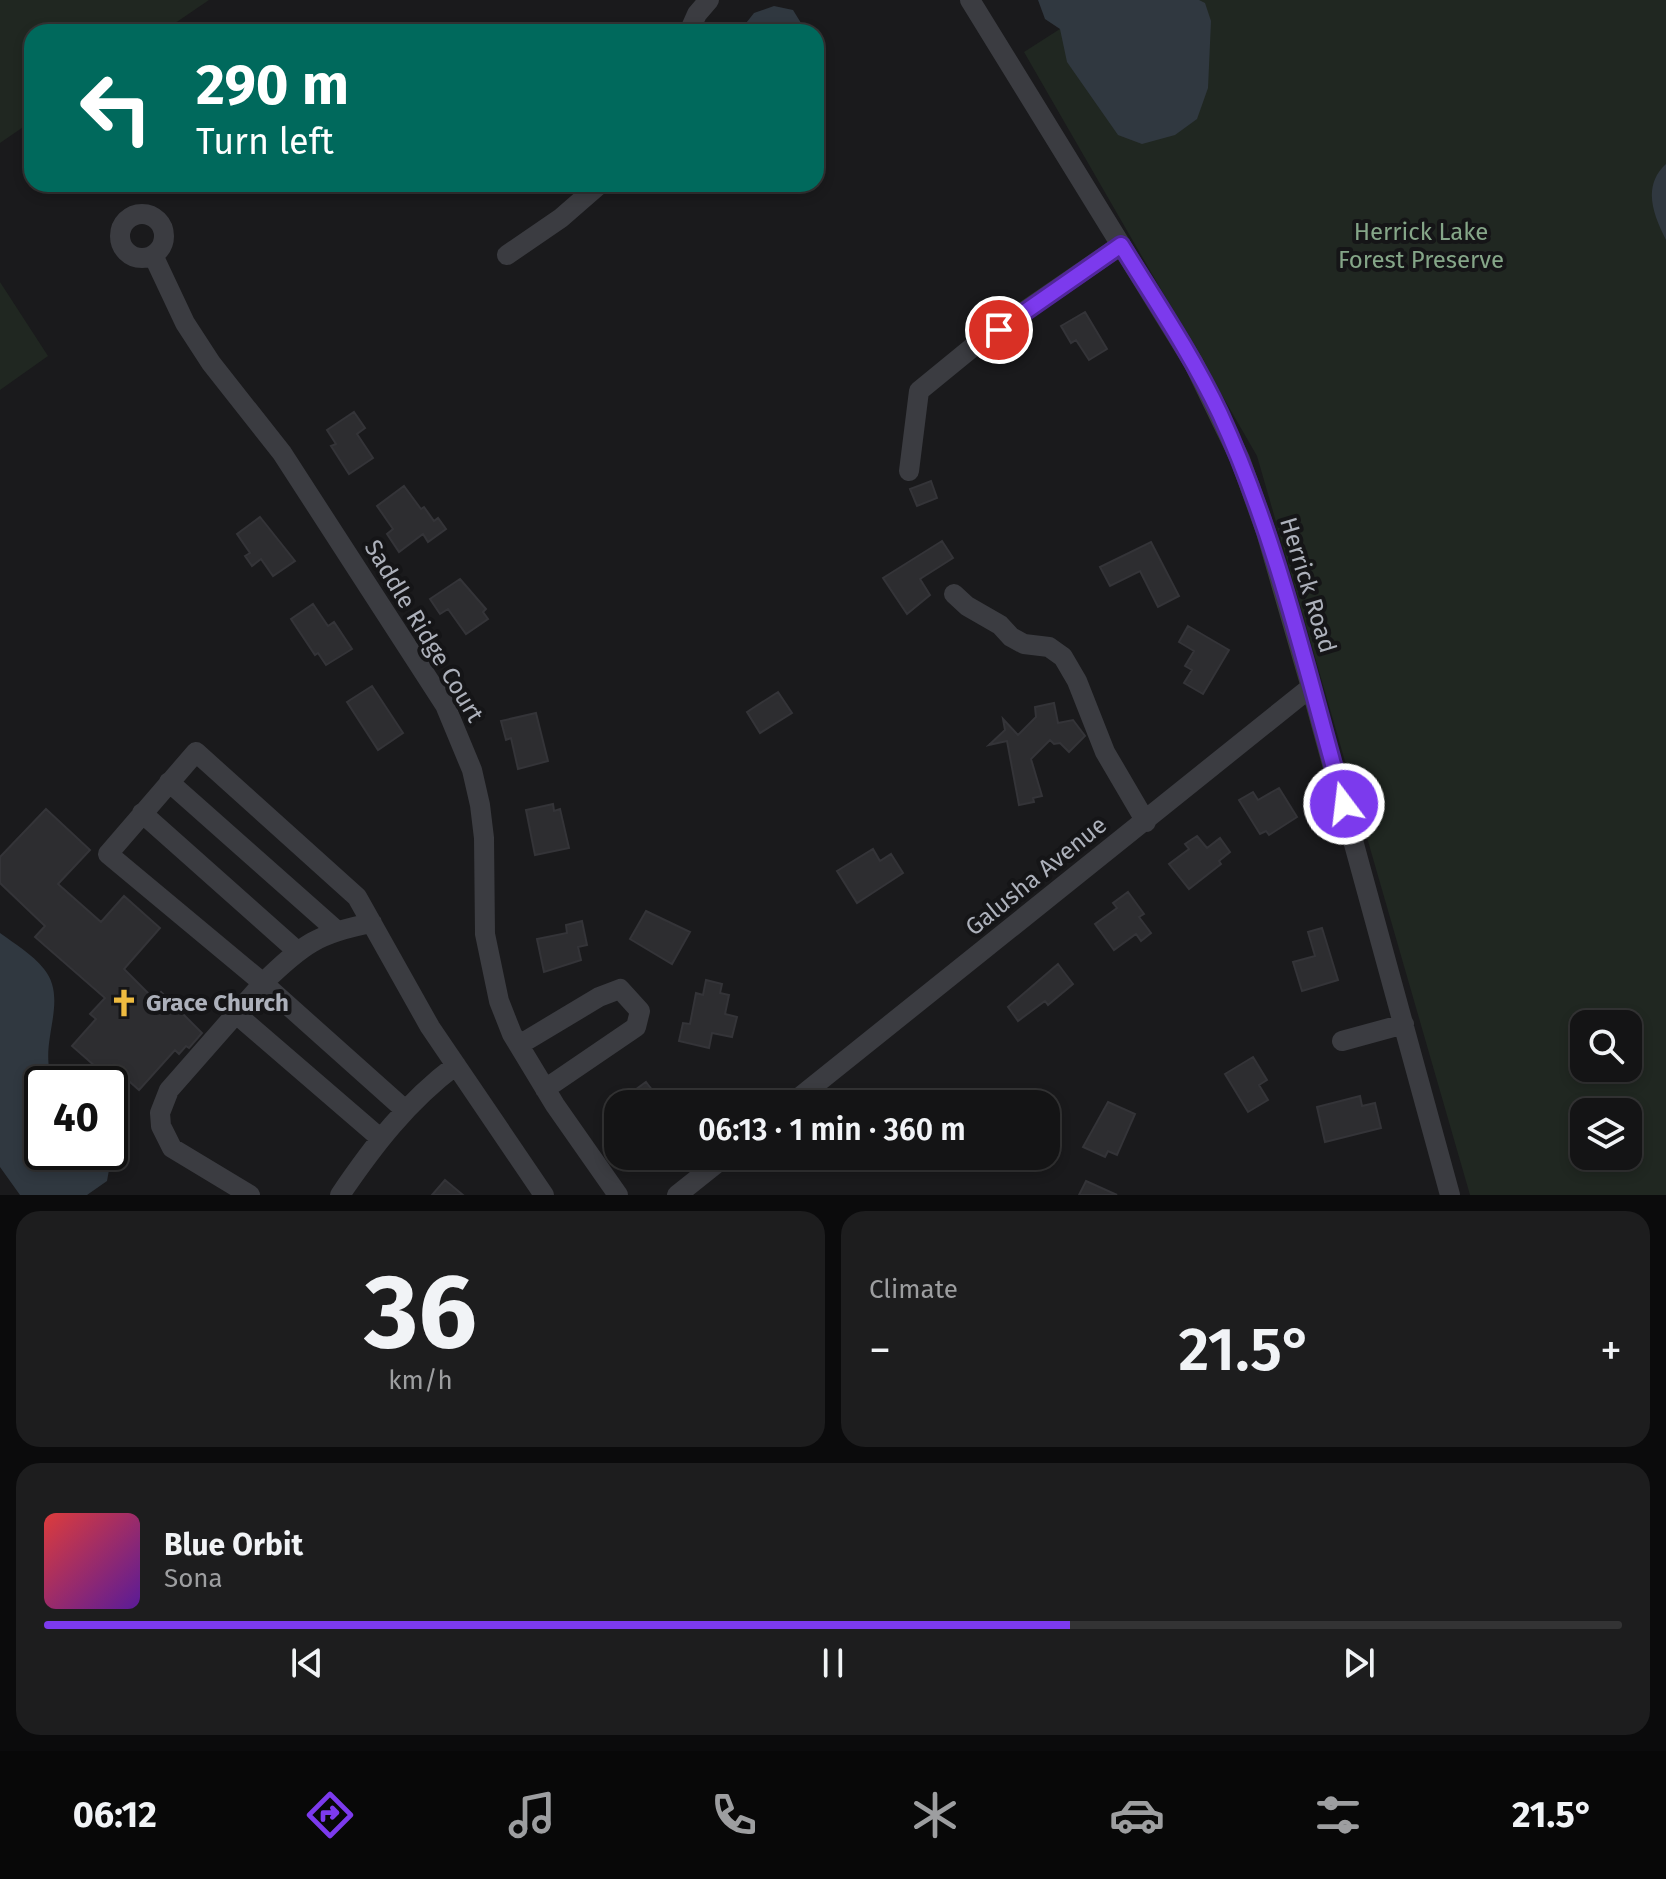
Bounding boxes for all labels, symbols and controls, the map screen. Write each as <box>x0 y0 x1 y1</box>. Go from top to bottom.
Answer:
text: 290 m <box>196 52 349 119</box>
icon: left <box>64 56 168 160</box>
text: Turn left <box>196 120 334 164</box>
park label: Herrick Lake Forest Preserve <box>1338 218 1504 274</box>
pin <box>965 296 1033 364</box>
icon: arrive <box>977 308 1021 352</box>
street label: Herrick Road <box>1274 514 1342 656</box>
street label: Saddle Ridge Court <box>359 535 490 727</box>
position arrow <box>1302 762 1386 846</box>
street label: Galusha Avenue <box>960 811 1112 941</box>
church icon: Grace Church <box>109 988 139 1018</box>
place label: Grace Church <box>146 989 289 1017</box>
map controls <box>1570 1010 1642 1170</box>
button: search <box>1570 1010 1642 1082</box>
speed limit sign: 40 <box>24 1066 128 1170</box>
button: layers <box>1570 1098 1642 1170</box>
text: 06:13 · 1 min · 360 m <box>698 1112 966 1148</box>
text: 36 <box>364 1250 477 1375</box>
text: Climate <box>869 1274 958 1305</box>
text: 21.5° <box>1179 1314 1313 1386</box>
text: − <box>869 1324 891 1377</box>
text: + <box>1600 1324 1622 1377</box>
text: km/h <box>388 1365 453 1396</box>
text: Blue Orbit <box>164 1527 303 1563</box>
text: Sona <box>164 1563 223 1594</box>
icon: previous <box>285 1641 329 1685</box>
icon: pause <box>811 1641 855 1685</box>
icon: next <box>1337 1641 1381 1685</box>
icon: directions <box>302 1787 358 1843</box>
icon: music <box>504 1787 560 1843</box>
icon: phone <box>706 1787 762 1843</box>
icon: climate <box>907 1787 963 1843</box>
icon: car <box>1109 1787 1165 1843</box>
icon: filters <box>1310 1787 1366 1843</box>
text: 06:12 <box>73 1793 157 1837</box>
text: 21.5° <box>1512 1793 1593 1837</box>

